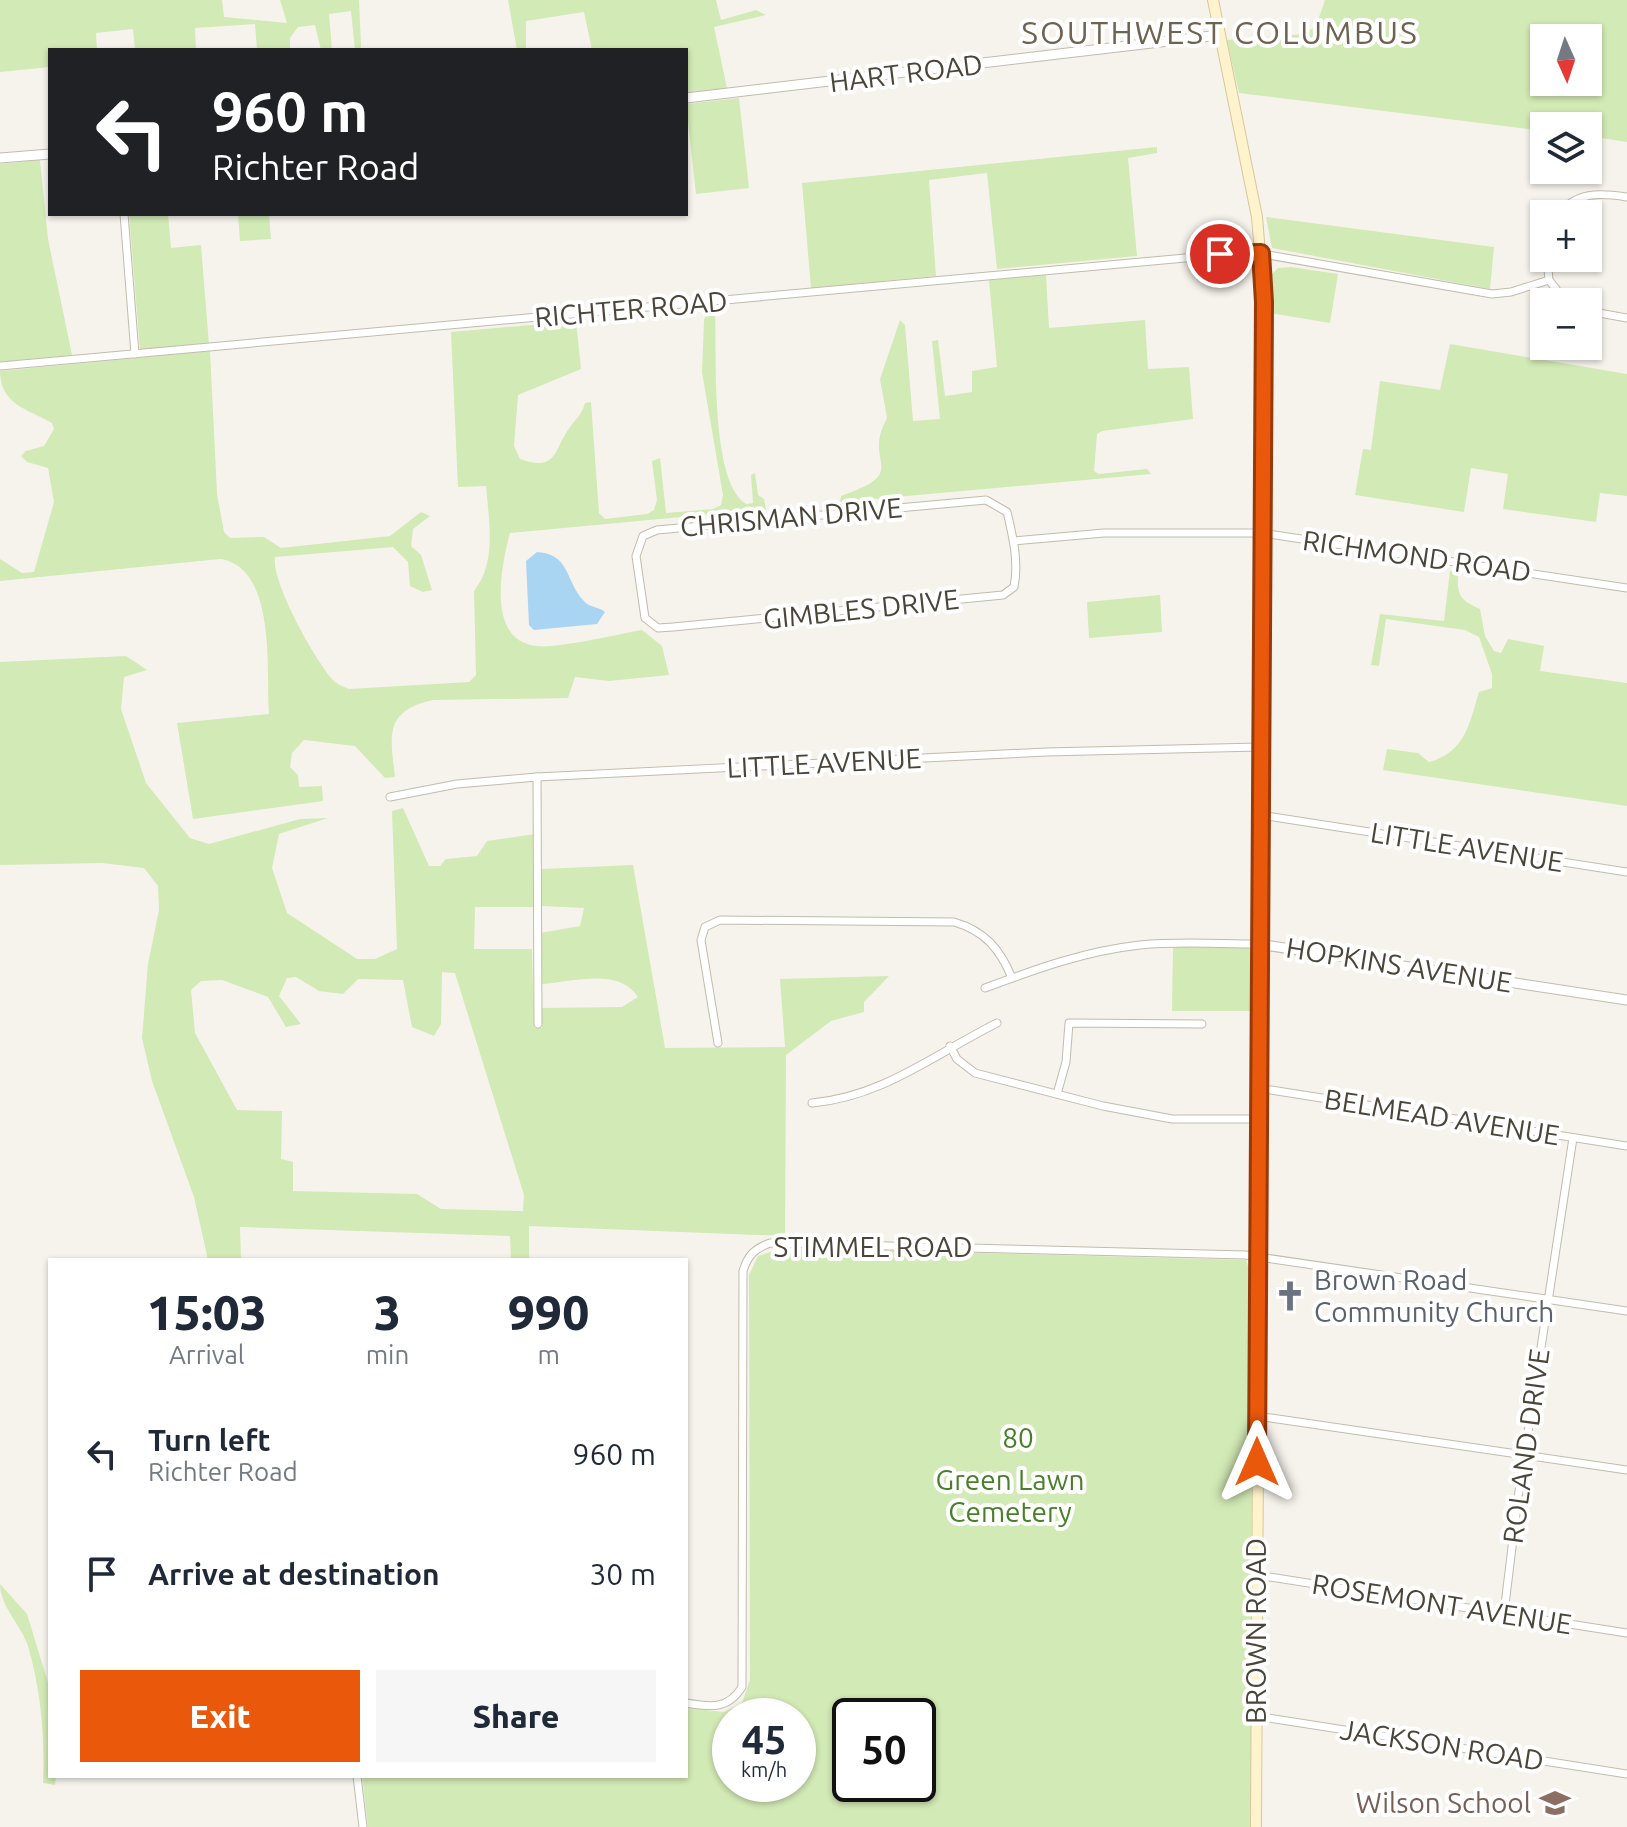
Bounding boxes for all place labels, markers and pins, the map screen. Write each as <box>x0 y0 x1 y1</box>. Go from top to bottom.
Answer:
pin <box>1186 220 1254 288</box>
place label: Brown Road Community Church <box>1314 1264 1554 1327</box>
church icon: Brown Road Community Church <box>1273 1279 1307 1313</box>
school or university icon: Wilson School <box>1538 1786 1572 1820</box>
place label: Wilson School <box>1356 1787 1531 1818</box>

